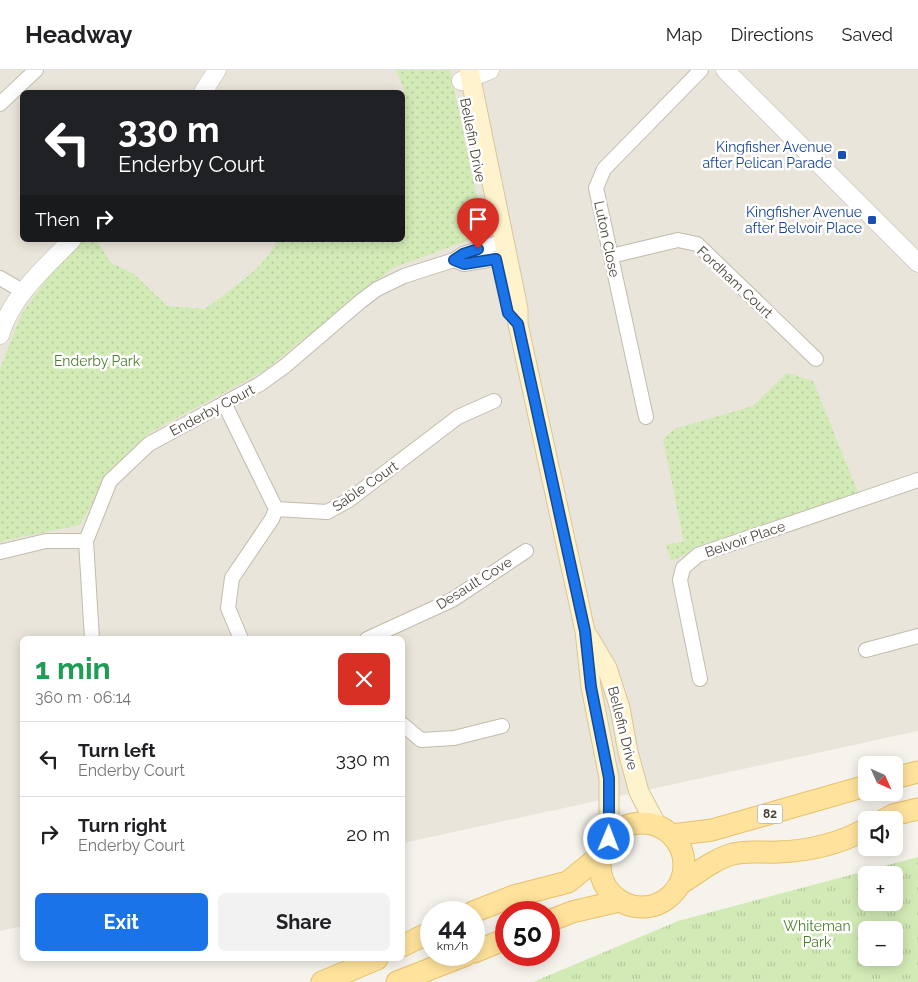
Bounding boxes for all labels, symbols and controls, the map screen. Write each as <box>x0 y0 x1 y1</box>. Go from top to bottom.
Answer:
text: Headway <box>25 20 133 49</box>
text: Map <box>666 24 702 45</box>
text: Directions <box>730 24 814 45</box>
text: Saved <box>842 24 893 45</box>
street label: Bellefin Drive <box>457 97 489 183</box>
text: 330 m <box>118 109 220 150</box>
icon: left <box>35 110 100 175</box>
place label: Kingfisher Avenue after Pelican Parade <box>702 139 832 171</box>
marker: Kingfisher Avenue after Pelican Parade <box>836 149 848 161</box>
text: Enderby Court <box>118 151 265 177</box>
pin <box>457 198 499 249</box>
street label: Luton Close <box>591 199 623 279</box>
place label: Kingfisher Avenue after Belvoir Place <box>745 204 862 236</box>
icon: right <box>90 205 118 233</box>
icon: arrive <box>464 205 492 233</box>
text: Then <box>35 208 80 230</box>
marker: Kingfisher Avenue after Belvoir Place <box>866 214 878 226</box>
street label: Fordham Court <box>694 243 776 321</box>
park label: Enderby Park <box>54 353 141 369</box>
street label: Enderby Court <box>167 381 257 439</box>
street label: Sable Court <box>329 457 401 514</box>
street label: Belvoir Place <box>703 518 787 560</box>
street label: Desault Cove <box>433 553 515 613</box>
text: 1 min <box>35 651 111 686</box>
button: close <box>338 653 390 705</box>
street label: Bellefin Drive <box>605 685 641 771</box>
text: 360 m · 06:14 <box>35 688 131 707</box>
text: Turn left <box>78 739 155 761</box>
icon: left <box>35 745 63 773</box>
text: 330 m <box>336 748 390 770</box>
north arrow <box>858 756 902 801</box>
map controls <box>858 756 903 966</box>
text: Enderby Court <box>78 761 185 780</box>
road number: 82 <box>758 804 782 824</box>
button: sound <box>858 811 903 856</box>
position arrow <box>582 812 634 864</box>
text: Turn right <box>78 814 167 836</box>
icon: right <box>35 820 63 848</box>
text: 20 m <box>346 823 390 845</box>
text: Enderby Court <box>78 836 185 855</box>
button: + <box>858 866 903 911</box>
button: Exit <box>35 893 208 951</box>
button: Share <box>218 893 390 951</box>
speed limit sign: 50 <box>495 901 560 966</box>
text: 44 <box>438 912 467 942</box>
park label: Whiteman Park <box>783 918 851 950</box>
button: − <box>858 921 903 966</box>
text: km/h <box>437 939 468 953</box>

